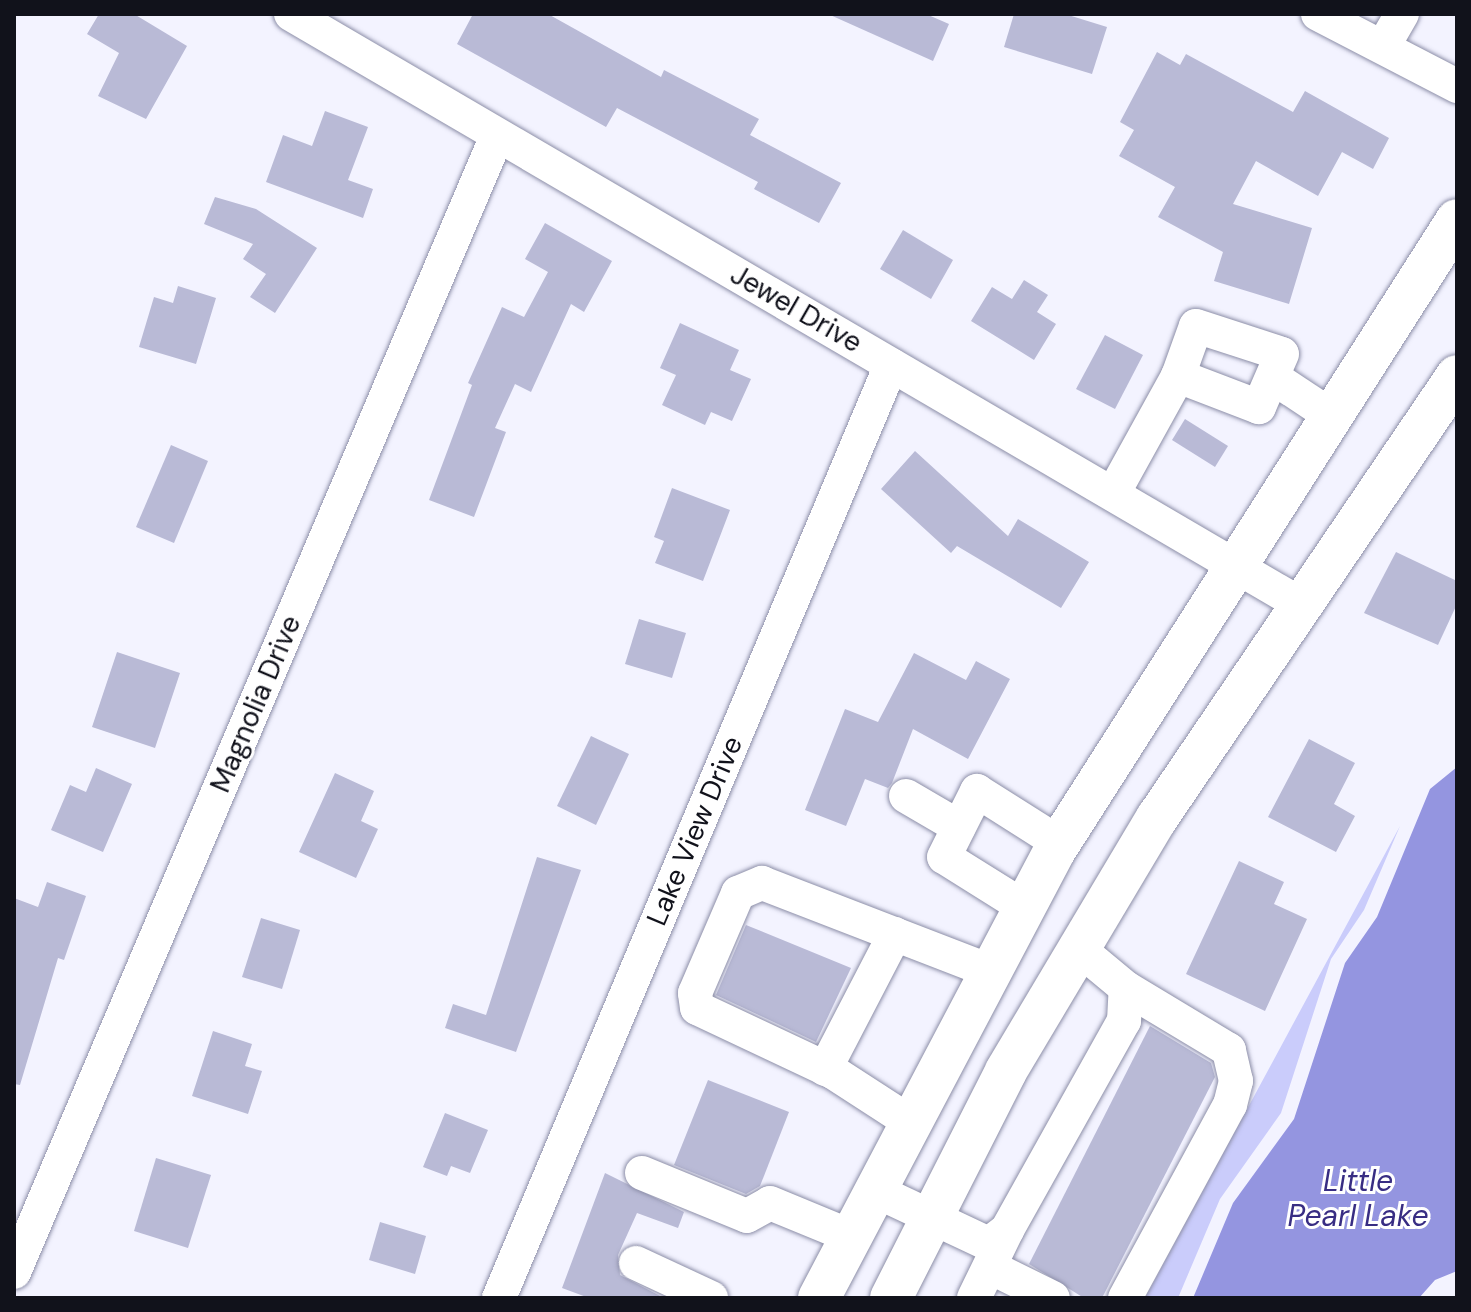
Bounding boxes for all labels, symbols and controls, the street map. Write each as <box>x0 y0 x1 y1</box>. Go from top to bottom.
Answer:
street label: Jewel Drive <box>724 258 868 360</box>
street label: Magnolia Drive <box>204 610 308 798</box>
street label: Lake View Drive <box>640 731 750 931</box>
water label: Little Pearl Lake <box>1287 1163 1429 1234</box>

